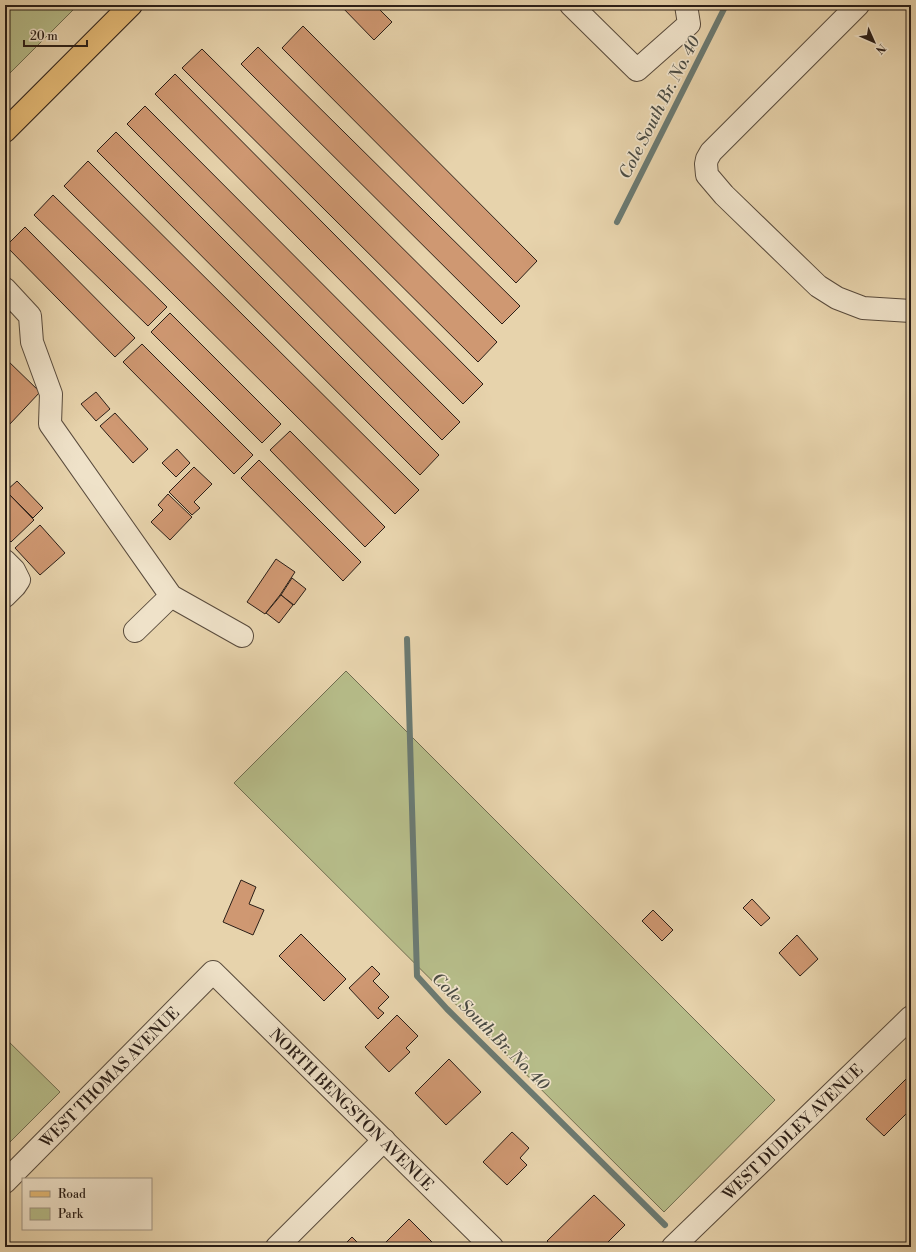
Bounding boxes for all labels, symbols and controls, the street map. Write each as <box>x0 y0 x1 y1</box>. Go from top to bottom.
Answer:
scale bar <box>24 22 87 48</box>
north arrow <box>854 22 894 62</box>
text: 20 m <box>30 29 58 44</box>
water label: Cole South Br. No. 40 <box>614 32 706 183</box>
text: N <box>872 40 888 57</box>
water label: Cole South Br. No. 40 <box>427 968 554 1096</box>
street label: WEST THOMAS AVENUE <box>35 1003 184 1153</box>
street label: NORTH BENGSTON AVENUE <box>265 1025 438 1195</box>
street label: WEST DUDLEY AVENUE <box>718 1060 867 1205</box>
legend <box>22 1178 152 1230</box>
text: Road <box>58 1187 86 1202</box>
text: Park <box>58 1207 84 1222</box>

